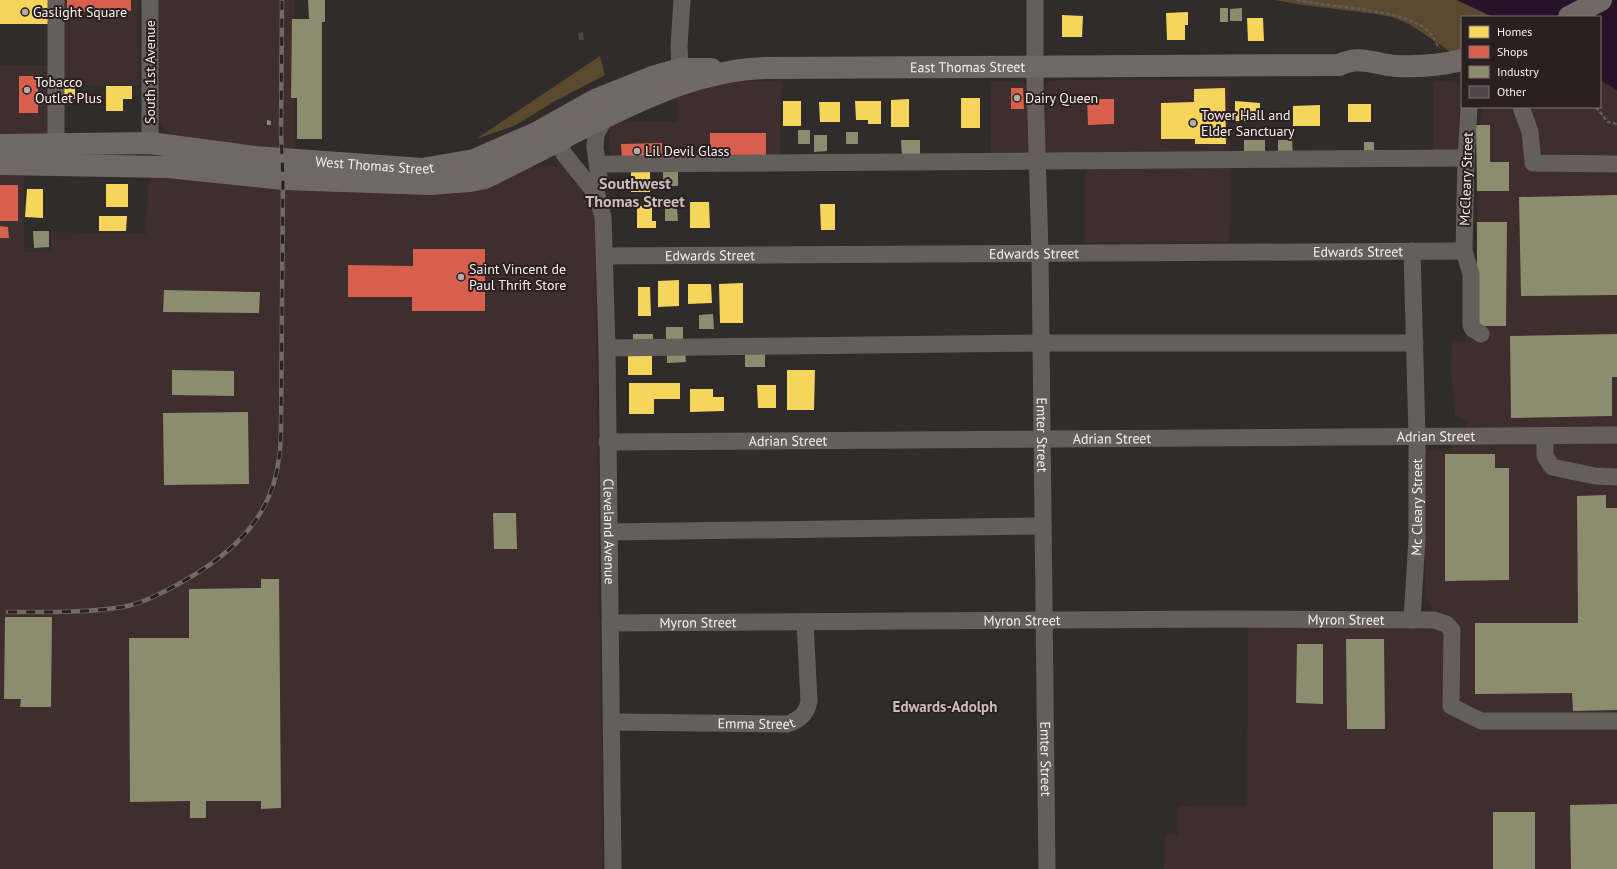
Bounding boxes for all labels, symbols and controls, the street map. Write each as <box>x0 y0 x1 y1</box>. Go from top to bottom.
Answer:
place label: Gaslight Square <box>33 3 127 21</box>
marker: Gaslight Square <box>20 7 30 17</box>
legend <box>1461 16 1601 108</box>
street label: South 1st Avenue <box>141 20 159 124</box>
text: Homes <box>1497 24 1532 39</box>
text: Shops <box>1497 44 1528 59</box>
street label: East Thomas Street <box>910 58 1026 76</box>
text: Industry <box>1497 64 1539 79</box>
place label: Tobacco Outlet Plus <box>35 73 102 107</box>
text: Other <box>1497 84 1526 99</box>
marker: Tobacco Outlet Plus <box>22 85 32 95</box>
place label: Dairy Queen <box>1025 89 1098 107</box>
marker: Dairy Queen <box>1012 93 1022 103</box>
place label: Tower Hall and Elder Sanctuary <box>1201 106 1295 140</box>
marker: Tower Hall and Elder Sanctuary <box>1188 118 1198 128</box>
street label: McCleary Street <box>1455 132 1477 226</box>
place label: Lil Devil Glass <box>645 142 730 160</box>
marker: Lil Devil Glass <box>632 146 642 156</box>
street label: West Thomas Street <box>315 152 436 178</box>
district label: Southwest Thomas Street <box>585 173 685 211</box>
street label: Edwards Street <box>1313 242 1403 261</box>
street label: Edwards Street <box>989 244 1079 263</box>
street label: Edwards Street <box>665 246 755 265</box>
place label: Saint Vincent de Paul Thrift Store <box>469 260 566 294</box>
marker: Saint Vincent de Paul Thrift Store <box>456 272 466 282</box>
street label: Emter Street <box>1033 397 1051 473</box>
street label: Adrian Street <box>1397 427 1476 446</box>
street label: Adrian Street <box>1073 429 1152 448</box>
street label: Adrian Street <box>749 431 828 450</box>
street label: Mc Cleary Street <box>1407 458 1426 556</box>
street label: Cleveland Avenue <box>600 478 619 585</box>
street label: Myron Street <box>1307 610 1385 629</box>
street label: Myron Street <box>983 611 1061 630</box>
street label: Myron Street <box>659 613 737 632</box>
district label: Edwards-Adolph <box>893 697 997 716</box>
street label: Emma Street <box>718 713 798 733</box>
street label: Emter Street <box>1036 721 1055 797</box>

